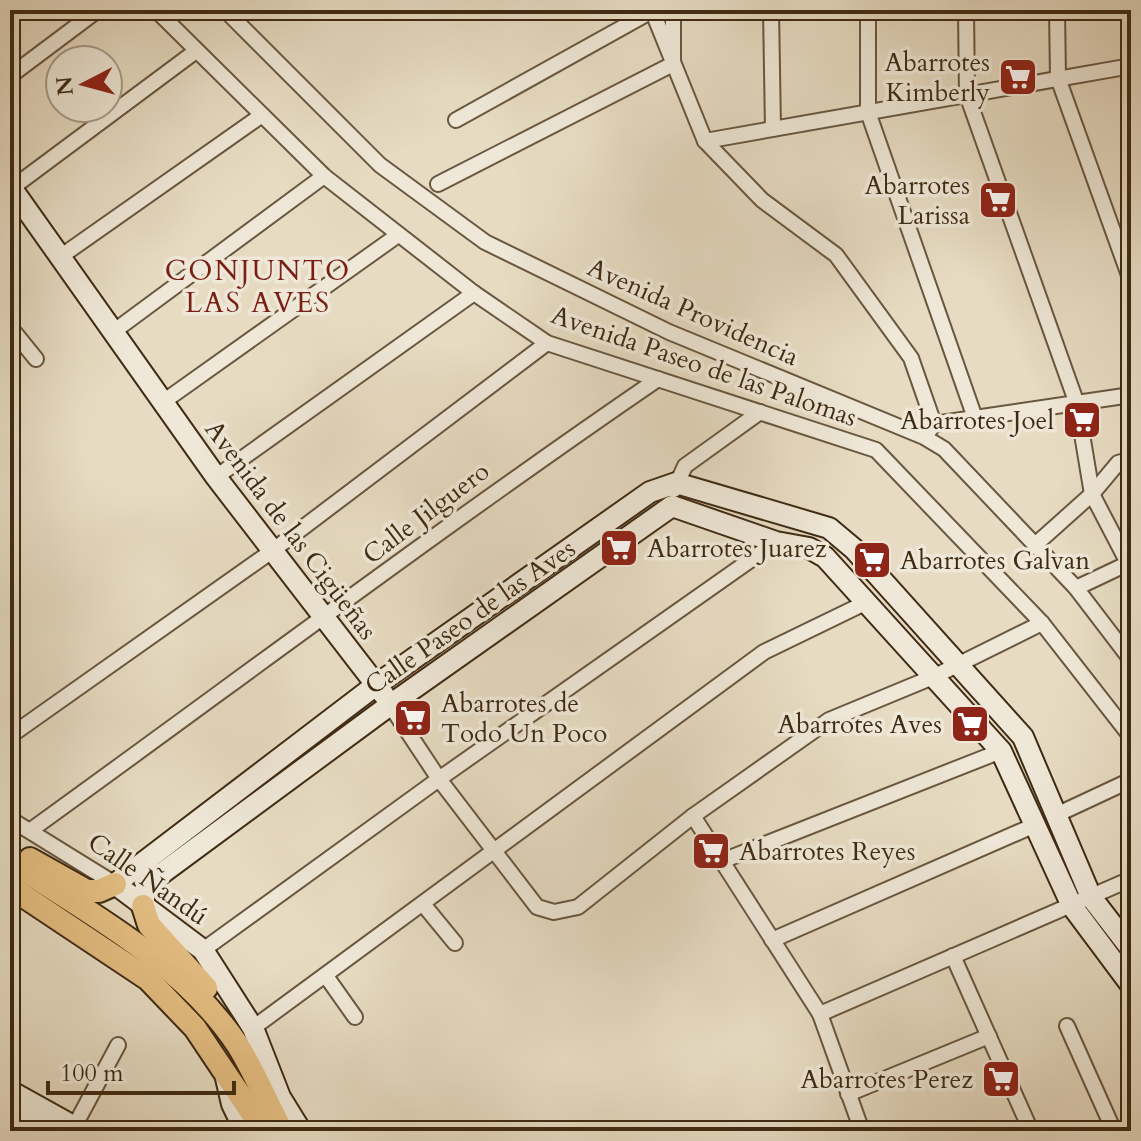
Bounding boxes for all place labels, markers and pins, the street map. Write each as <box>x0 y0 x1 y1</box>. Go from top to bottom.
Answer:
place label: Abarrotes Kimberly <box>885 45 990 110</box>
supermarket icon: Abarrotes Kimberly <box>997 56 1039 98</box>
place label: Abarrotes Larissa <box>865 168 970 233</box>
supermarket icon: Abarrotes Larissa <box>977 179 1019 221</box>
supermarket icon: Abarrotes Joel <box>1061 399 1103 441</box>
place label: Abarrotes Joel <box>900 403 1054 438</box>
supermarket icon: Abarrotes Juarez <box>598 527 640 569</box>
place label: Abarrotes Juarez <box>647 531 827 566</box>
supermarket icon: Abarrotes Galvan <box>851 539 893 581</box>
place label: Abarrotes Galvan <box>900 543 1090 578</box>
place label: Abarrotes de Todo Un Poco <box>441 686 607 751</box>
supermarket icon: Abarrotes de Todo Un Poco <box>392 697 434 739</box>
supermarket icon: Abarrotes Aves <box>949 703 991 745</box>
place label: Abarrotes Aves <box>777 707 942 742</box>
supermarket icon: Abarrotes Reyes <box>690 830 732 872</box>
place label: Abarrotes Reyes <box>739 834 915 869</box>
supermarket icon: Abarrotes Perez <box>980 1058 1022 1100</box>
place label: Abarrotes Perez <box>801 1062 973 1097</box>

